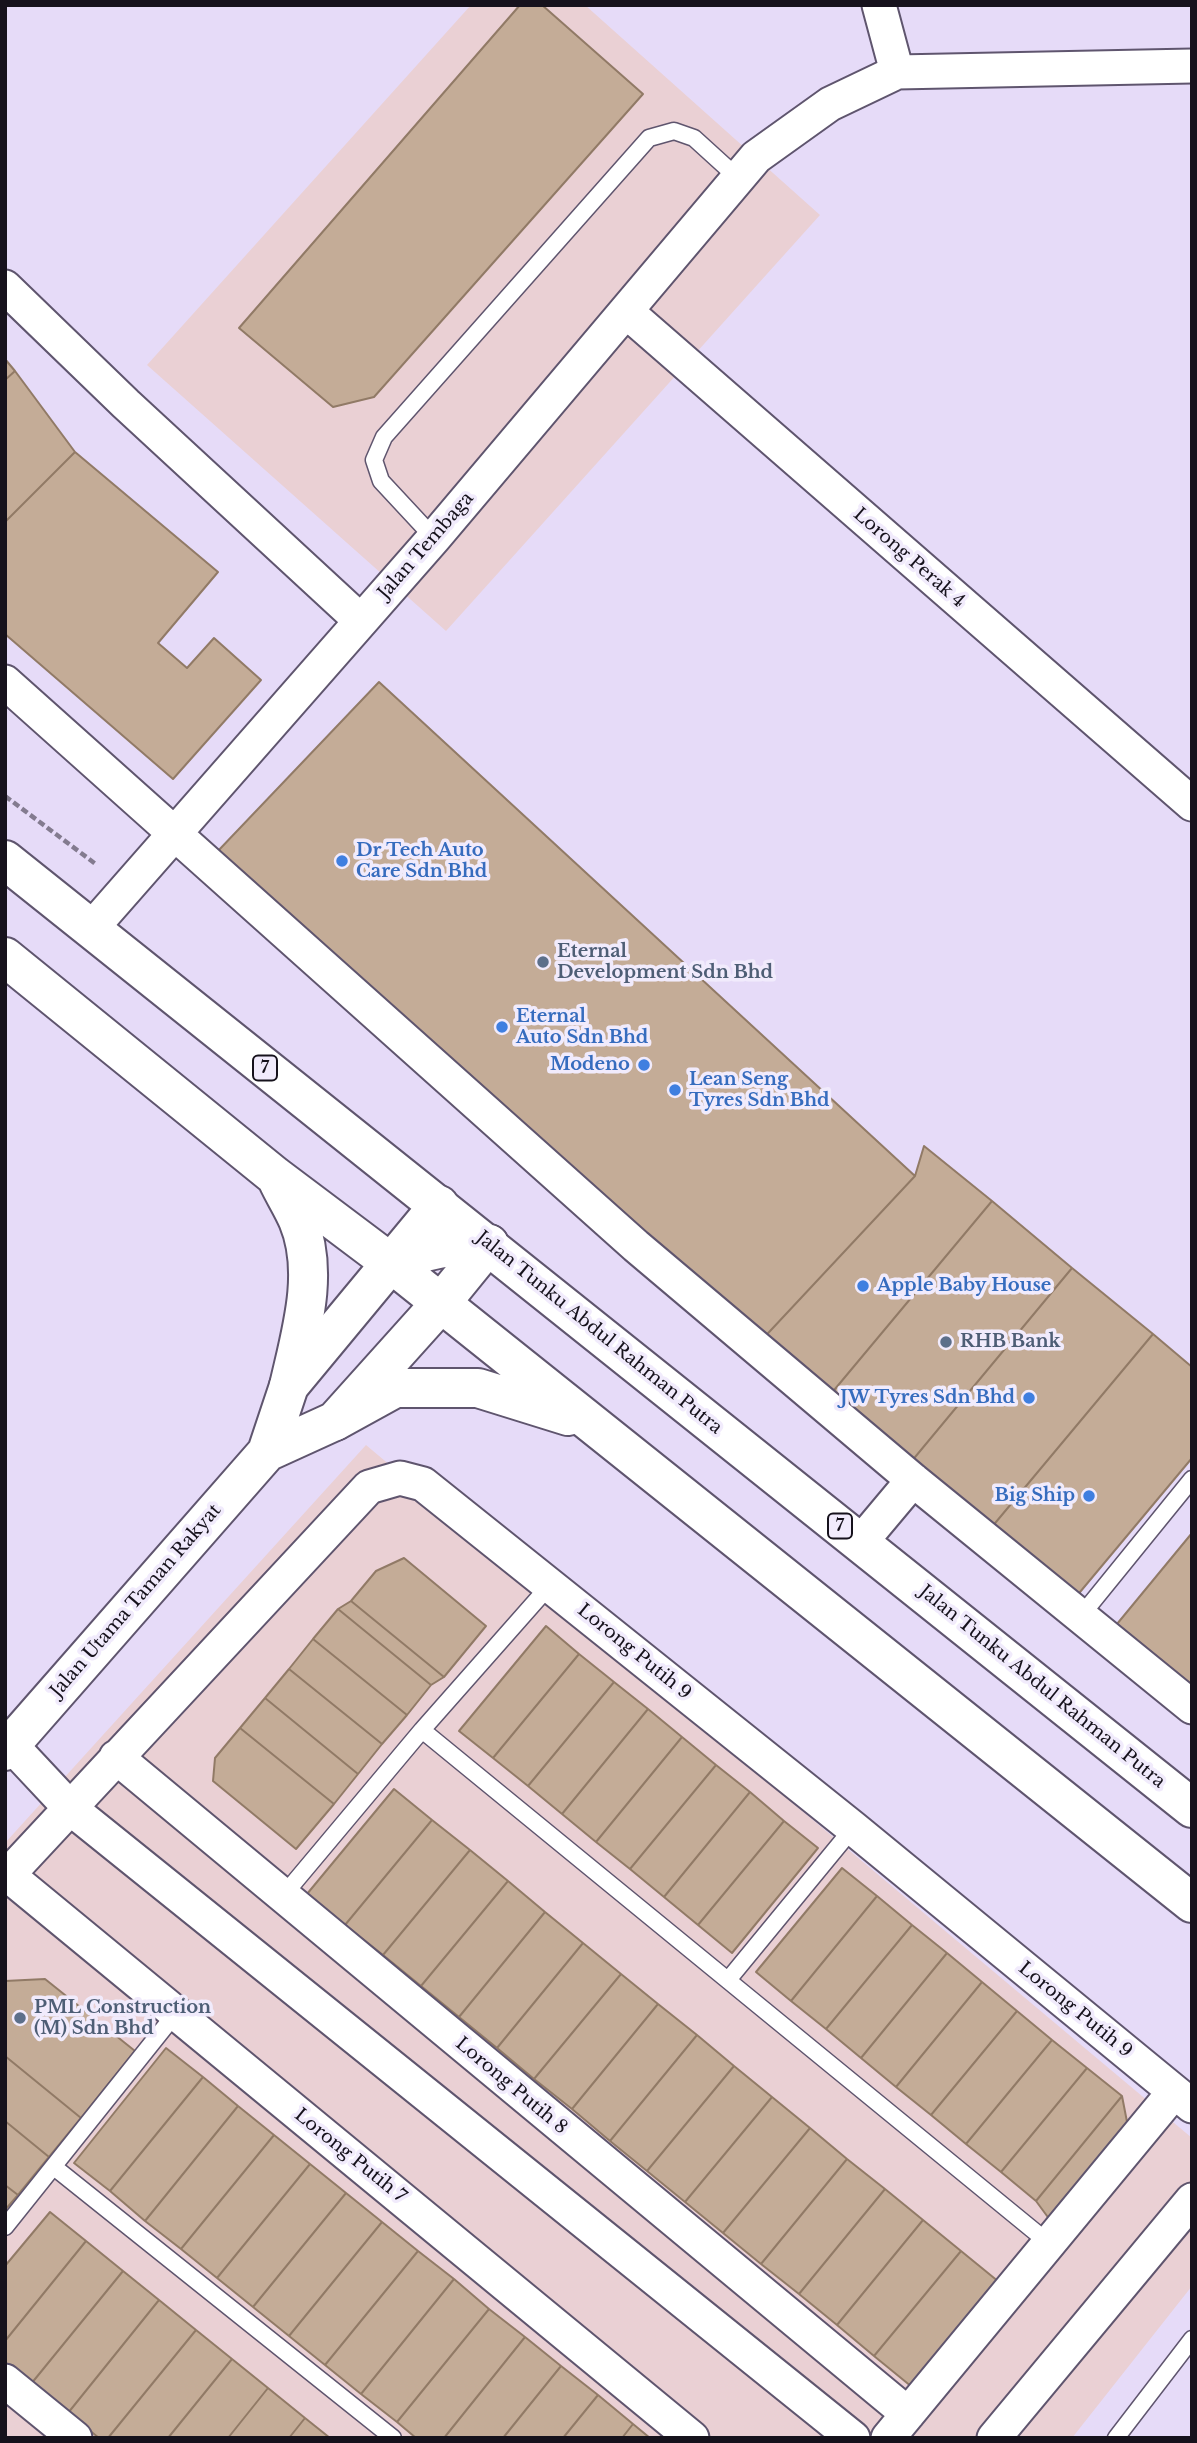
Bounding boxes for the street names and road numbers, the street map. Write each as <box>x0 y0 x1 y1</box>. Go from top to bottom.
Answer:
street label: Jalan Tembaga <box>374 488 478 604</box>
street label: Lorong Perak 4 <box>849 504 969 612</box>
road number: 7 <box>253 1056 277 1080</box>
street label: Jalan Tunku Abdul Rahman Putra <box>472 1227 726 1439</box>
street label: Jalan Utama Taman Rakyat <box>46 1500 226 1702</box>
road number: 7 <box>828 1514 852 1538</box>
street label: Jalan Tunku Abdul Rahman Putra <box>915 1581 1169 1793</box>
street label: Lorong Putih 9 <box>573 1600 695 1704</box>
street label: Lorong Putih 9 <box>1014 1958 1136 2062</box>
street label: Lorong Putih 8 <box>451 2033 571 2139</box>
street label: Lorong Putih 7 <box>290 2104 410 2208</box>

